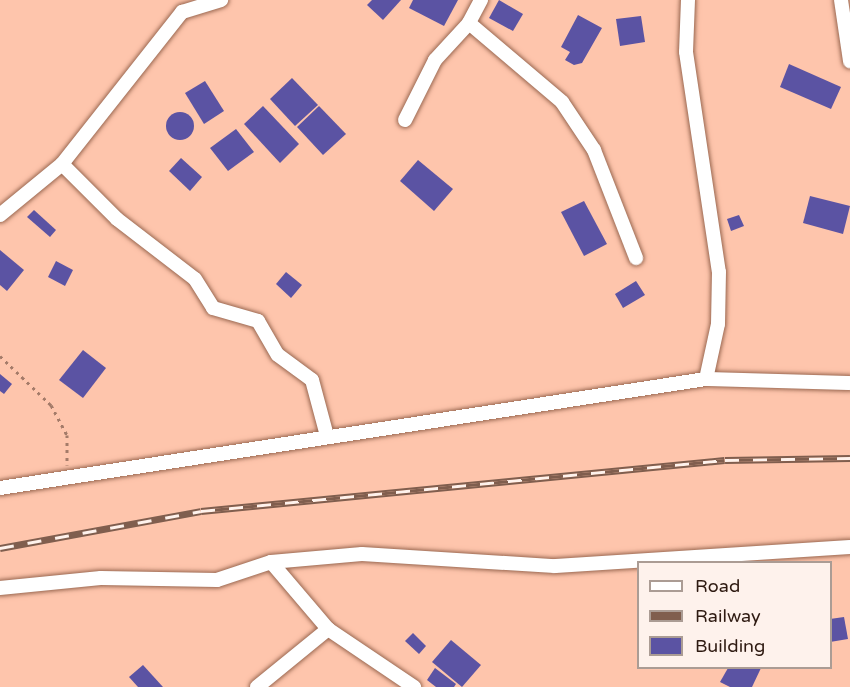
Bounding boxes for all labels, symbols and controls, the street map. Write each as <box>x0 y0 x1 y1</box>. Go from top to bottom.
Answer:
legend <box>637 561 832 669</box>
text: Road <box>695 575 740 597</box>
text: Railway <box>695 605 761 627</box>
text: Building <box>695 635 765 657</box>

